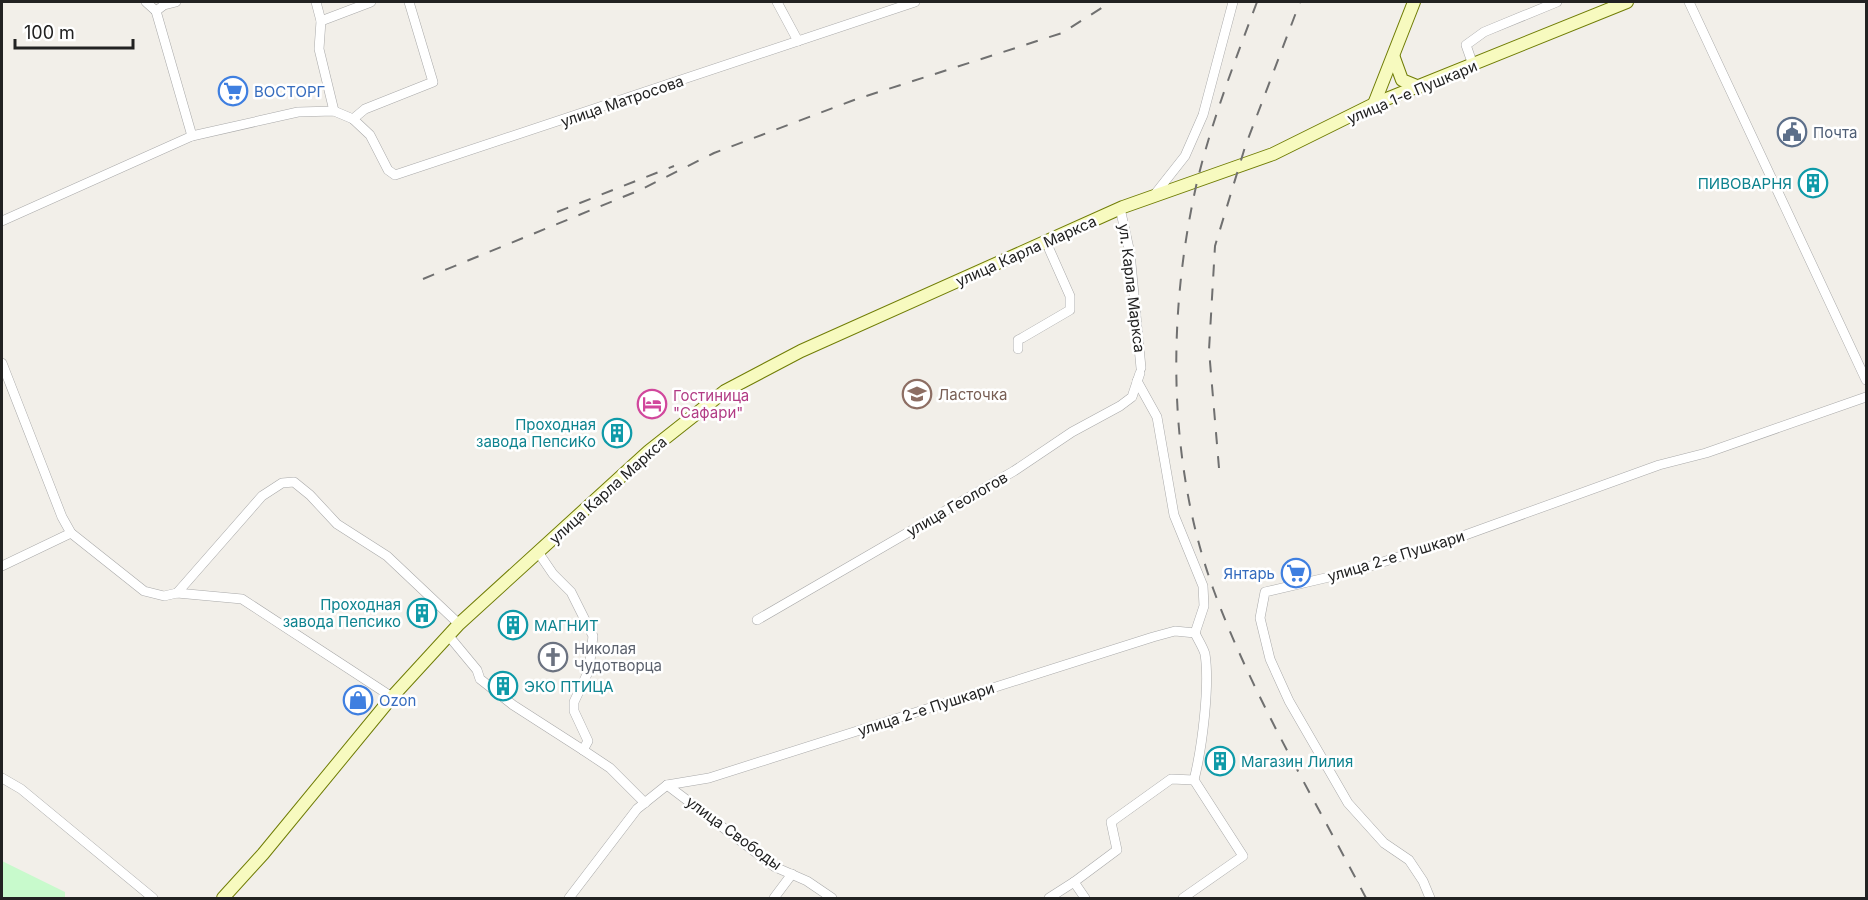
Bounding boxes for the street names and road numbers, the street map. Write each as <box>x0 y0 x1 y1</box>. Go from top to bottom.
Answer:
street label: улица 1-е Пушкари <box>1344 56 1480 128</box>
street label: улица Матросова <box>558 71 686 131</box>
street label: улица Карла Маркса <box>953 211 1099 291</box>
street label: ул. Карла Маркса <box>1115 222 1149 354</box>
street label: улица Карла Маркса <box>545 432 671 548</box>
street label: улица Геологов <box>903 467 1011 541</box>
street label: улица 2-е Пушкари <box>1325 526 1467 586</box>
street label: улица 2-е Пушкари <box>855 678 997 740</box>
street label: улица Свободы <box>682 792 786 874</box>

